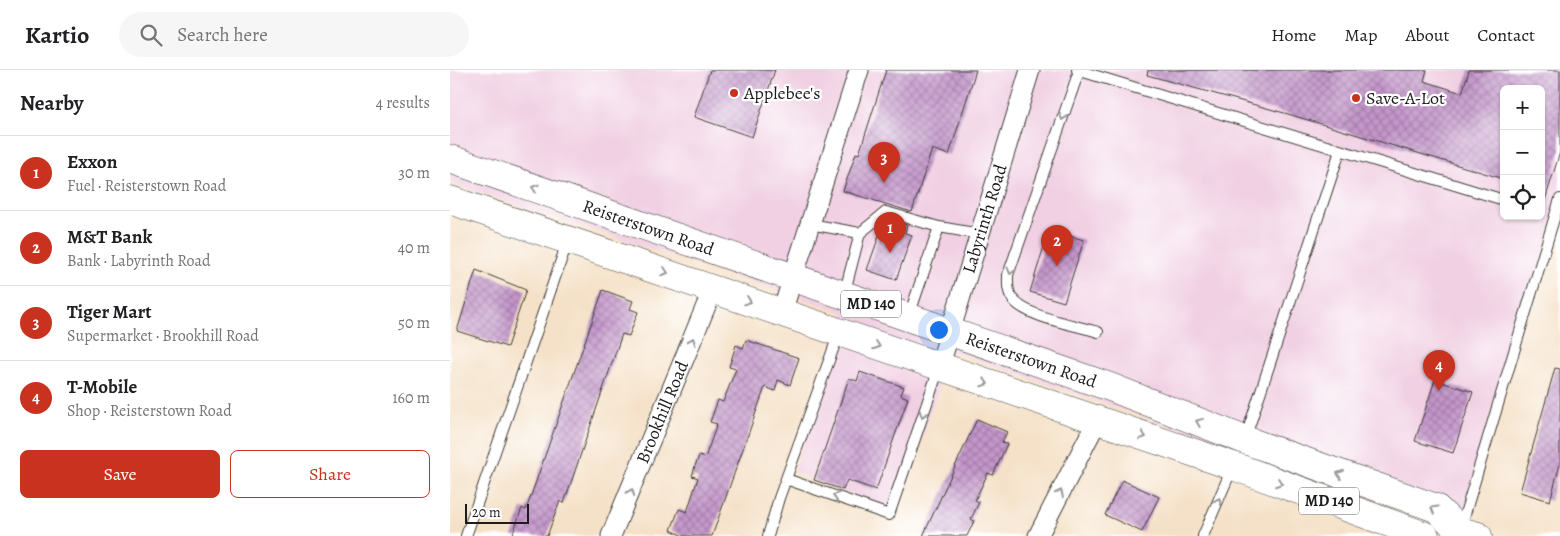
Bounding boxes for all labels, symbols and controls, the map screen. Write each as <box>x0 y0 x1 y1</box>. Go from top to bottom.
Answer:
search box <box>119 12 469 57</box>
text: Kartio <box>25 19 89 51</box>
icon: search <box>137 21 165 49</box>
text: Search here <box>177 22 268 48</box>
text: Home <box>1271 23 1316 47</box>
text: Map <box>1344 23 1377 47</box>
text: About <box>1405 23 1449 47</box>
text: Contact <box>1477 23 1535 47</box>
place label: Applebee's <box>743 81 820 105</box>
map controls <box>1500 85 1545 220</box>
button: + <box>1500 85 1545 130</box>
place label: Save-A-Lot <box>1366 86 1445 110</box>
marker: Applebee's <box>728 87 740 99</box>
text: Nearby <box>20 89 83 117</box>
text: 4 results <box>376 92 430 114</box>
marker: Save-A-Lot <box>1350 92 1362 104</box>
one-way arrow <box>1059 112 1069 120</box>
button: − <box>1500 130 1545 175</box>
pin: 3 <box>868 142 900 183</box>
text: Exxon <box>67 149 117 175</box>
street label: Labyrinth Road <box>957 161 1013 276</box>
text: 1 <box>33 162 39 184</box>
text: 30 m <box>398 162 430 184</box>
text: Fuel · Reisterstown Road <box>67 175 226 197</box>
button: locate <box>1500 175 1545 220</box>
one-way arrow <box>531 183 539 193</box>
street label: Reisterstown Road <box>580 194 718 261</box>
pin: 1 <box>874 212 906 253</box>
text: M&T Bank <box>67 224 152 250</box>
pin: 2 <box>1041 225 1073 266</box>
text: 2 <box>32 237 40 259</box>
text: 40 m <box>398 237 430 259</box>
text: Bank · Labyrinth Road <box>67 250 211 272</box>
one-way arrow <box>1006 266 1016 274</box>
one-way arrow <box>660 267 668 277</box>
road number: MD 140 <box>841 290 901 318</box>
one-way arrow <box>743 295 751 305</box>
text: Tiger Mart <box>67 299 152 325</box>
text: 3 <box>33 312 39 334</box>
text: 50 m <box>398 312 430 334</box>
your location <box>926 317 952 343</box>
text: Supermarket · Brookhill Road <box>67 325 259 347</box>
street label: Reisterstown Road <box>962 326 1100 394</box>
one-way arrow <box>686 337 696 346</box>
one-way arrow <box>873 340 881 350</box>
pin: 4 <box>1423 350 1455 391</box>
street label: Brookhill Road <box>630 357 694 467</box>
text: T-Mobile <box>67 374 137 400</box>
one-way arrow <box>980 377 989 387</box>
text: 4 <box>32 387 40 409</box>
text: 160 m <box>392 387 430 409</box>
text: Shop · Reisterstown Road <box>67 400 232 422</box>
one-way arrow <box>919 409 929 418</box>
one-way arrow <box>1195 418 1204 428</box>
one-way arrow <box>1138 431 1147 441</box>
button: Save <box>20 450 220 498</box>
button: Share <box>230 450 430 498</box>
one-way arrow <box>1336 470 1345 480</box>
one-way arrow <box>1274 477 1282 487</box>
one-way arrow <box>626 488 636 496</box>
road number: MD 140 <box>1299 488 1359 514</box>
one-way arrow <box>1054 489 1064 498</box>
one-way arrow <box>832 492 840 502</box>
one-way arrow <box>1211 497 1222 506</box>
scale bar <box>465 501 529 524</box>
text: 20 m <box>472 503 501 522</box>
one-way arrow <box>1430 505 1439 515</box>

